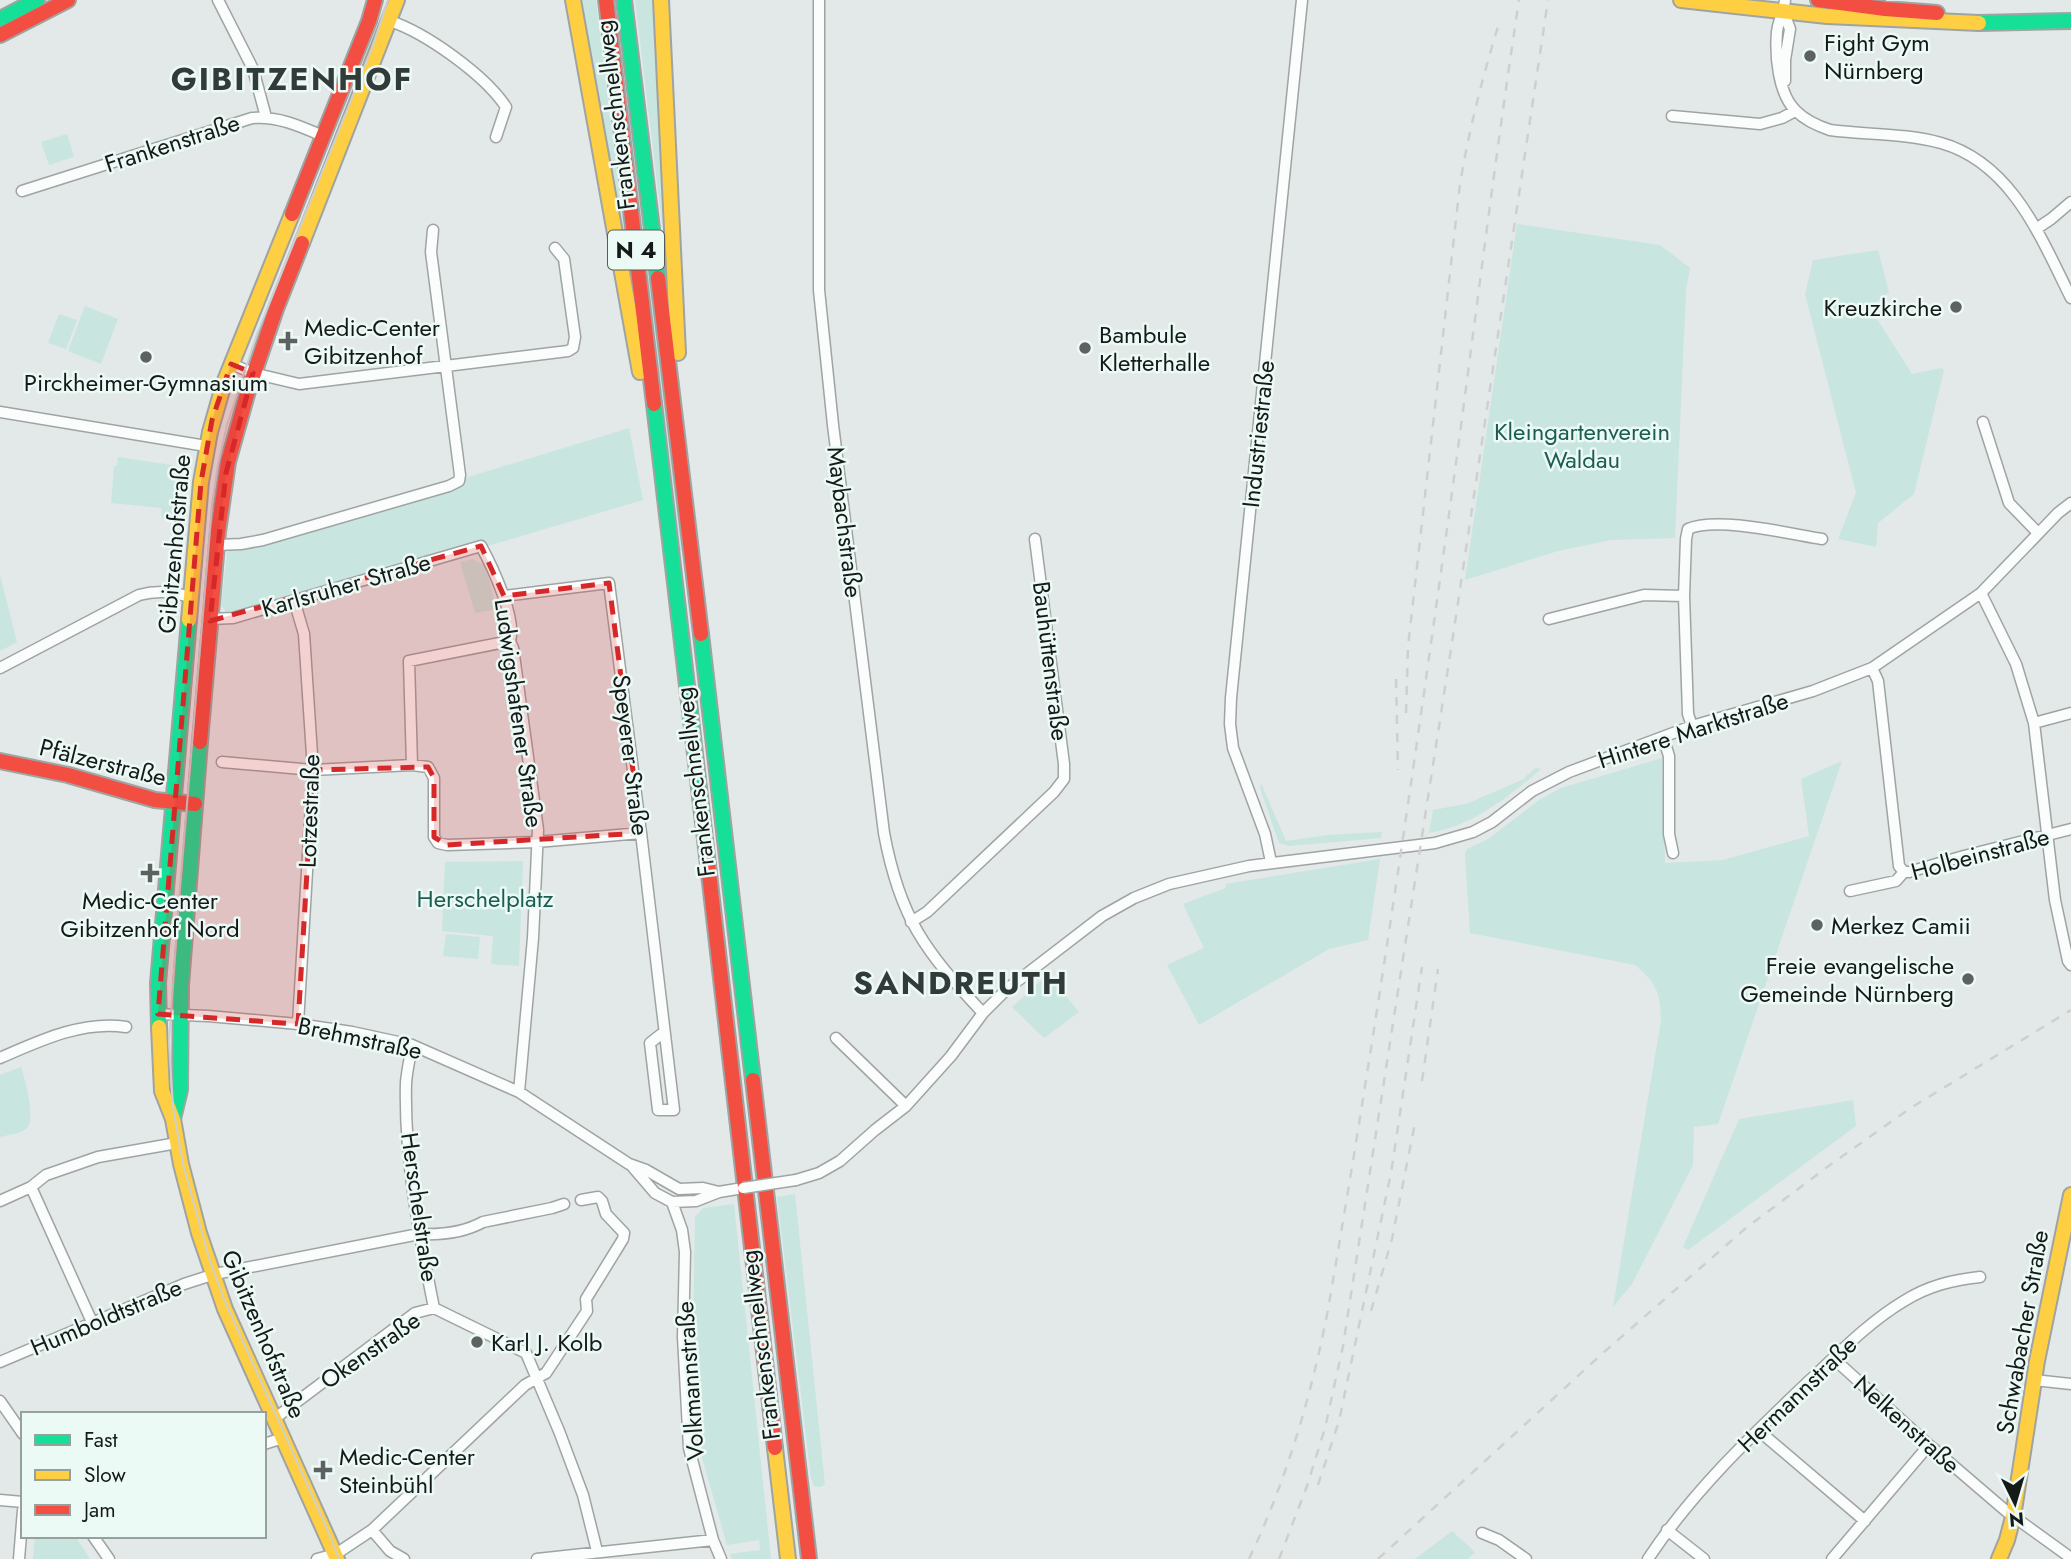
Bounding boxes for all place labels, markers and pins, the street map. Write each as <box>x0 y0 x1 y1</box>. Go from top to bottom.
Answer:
place label: Fight Gym Nürnberg <box>1824 25 1930 88</box>
marker: Fight Gym Nürnberg <box>1802 48 1818 64</box>
place label: Kreuzkirche <box>1823 290 1942 325</box>
marker: Kreuzkirche <box>1948 299 1964 315</box>
place label: Medic-Center Gibitzenhof <box>304 310 441 373</box>
place label: Bambule Kletterhalle <box>1099 317 1210 380</box>
marker: Medic-Center Gibitzenhof <box>278 331 298 351</box>
marker: Bambule Kletterhalle <box>1077 340 1093 356</box>
marker: Pirckheimer-Gymnasium <box>138 349 154 365</box>
place label: Pirckheimer-Gymnasium <box>24 365 268 400</box>
marker: Medic-Center Gibitzenhof Nord <box>140 863 160 883</box>
place label: Medic-Center Gibitzenhof Nord <box>60 883 240 946</box>
place label: Merkez Camii <box>1831 908 1971 943</box>
marker: Merkez Camii <box>1809 917 1825 933</box>
place label: Freie evangelische Gemeinde Nürnberg <box>1740 948 1954 1011</box>
marker: Freie evangelische Gemeinde Nürnberg <box>1960 971 1976 987</box>
place label: Karl J. Kolb <box>491 1325 602 1360</box>
marker: Karl J. Kolb <box>469 1334 485 1350</box>
place label: Medic-Center Steinbühl <box>339 1439 476 1502</box>
marker: Medic-Center Steinbühl <box>313 1460 333 1480</box>

